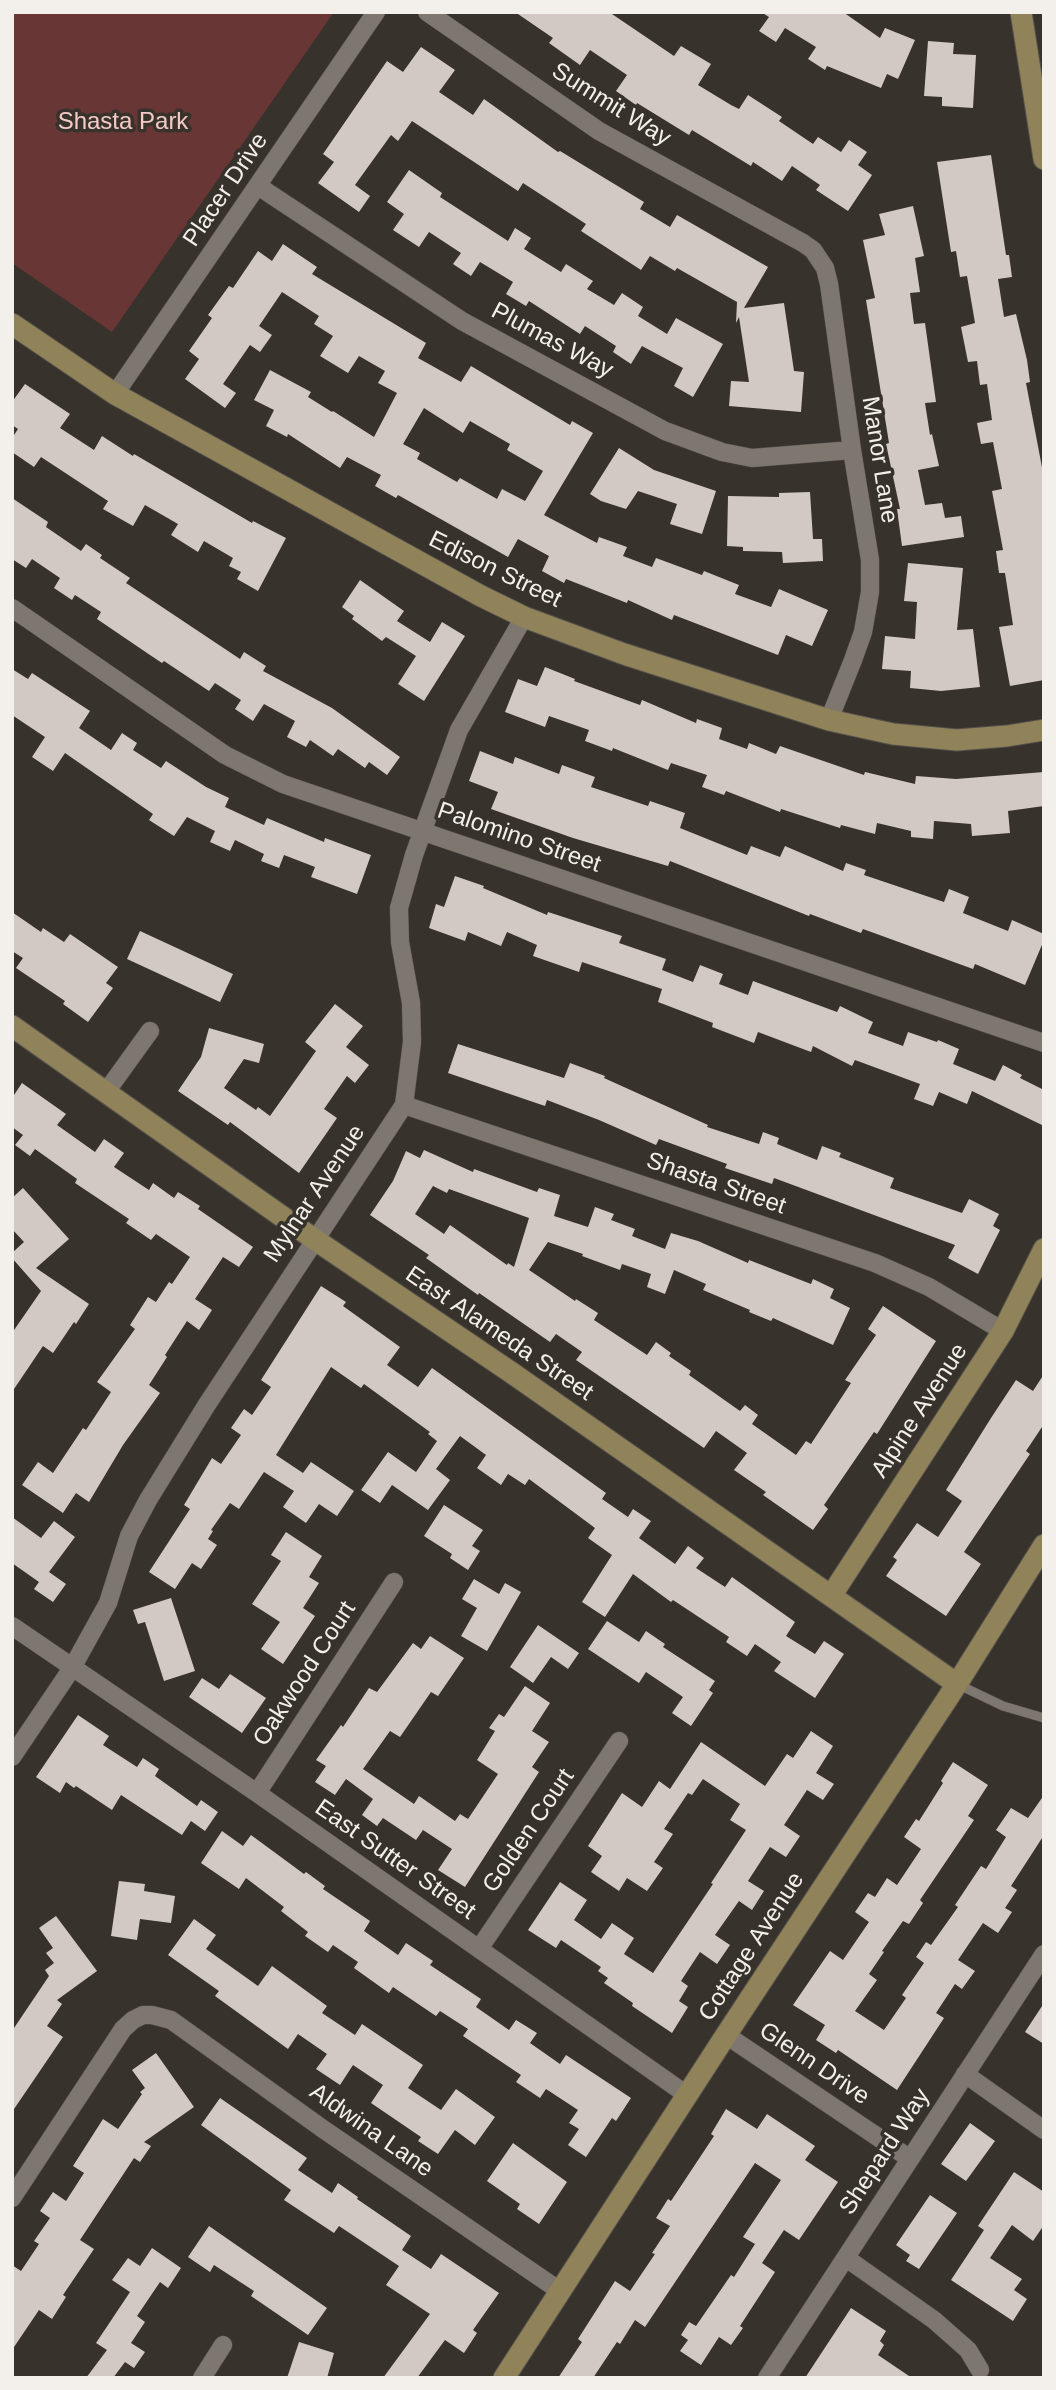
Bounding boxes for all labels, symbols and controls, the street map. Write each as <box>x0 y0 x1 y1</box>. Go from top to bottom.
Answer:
street label: Summit Way <box>546 57 676 153</box>
park label: Shasta Park <box>58 108 188 136</box>
street label: Placer Drive <box>178 128 274 252</box>
street label: Plumas Way <box>486 297 618 385</box>
street label: Manor Lane <box>855 394 903 526</box>
street label: Edison Street <box>424 525 566 615</box>
street label: Palomino Street <box>434 797 604 879</box>
street label: Mylnar Avenue <box>258 1120 372 1268</box>
street label: Shasta Street <box>643 1147 789 1221</box>
street label: East Alameda Street <box>400 1261 598 1407</box>
street label: Alpine Avenue <box>866 1338 974 1484</box>
street label: Oakwood Court <box>248 1596 362 1752</box>
street label: Golden Court <box>477 1764 581 1898</box>
street label: East Sutter Street <box>309 1794 481 1926</box>
street label: Cottage Avenue <box>693 1867 811 2027</box>
street label: Glenn Drive <box>753 2017 875 2111</box>
street label: Aldwina Lane <box>304 2078 438 2184</box>
street label: Shepard Way <box>834 2084 936 2220</box>

